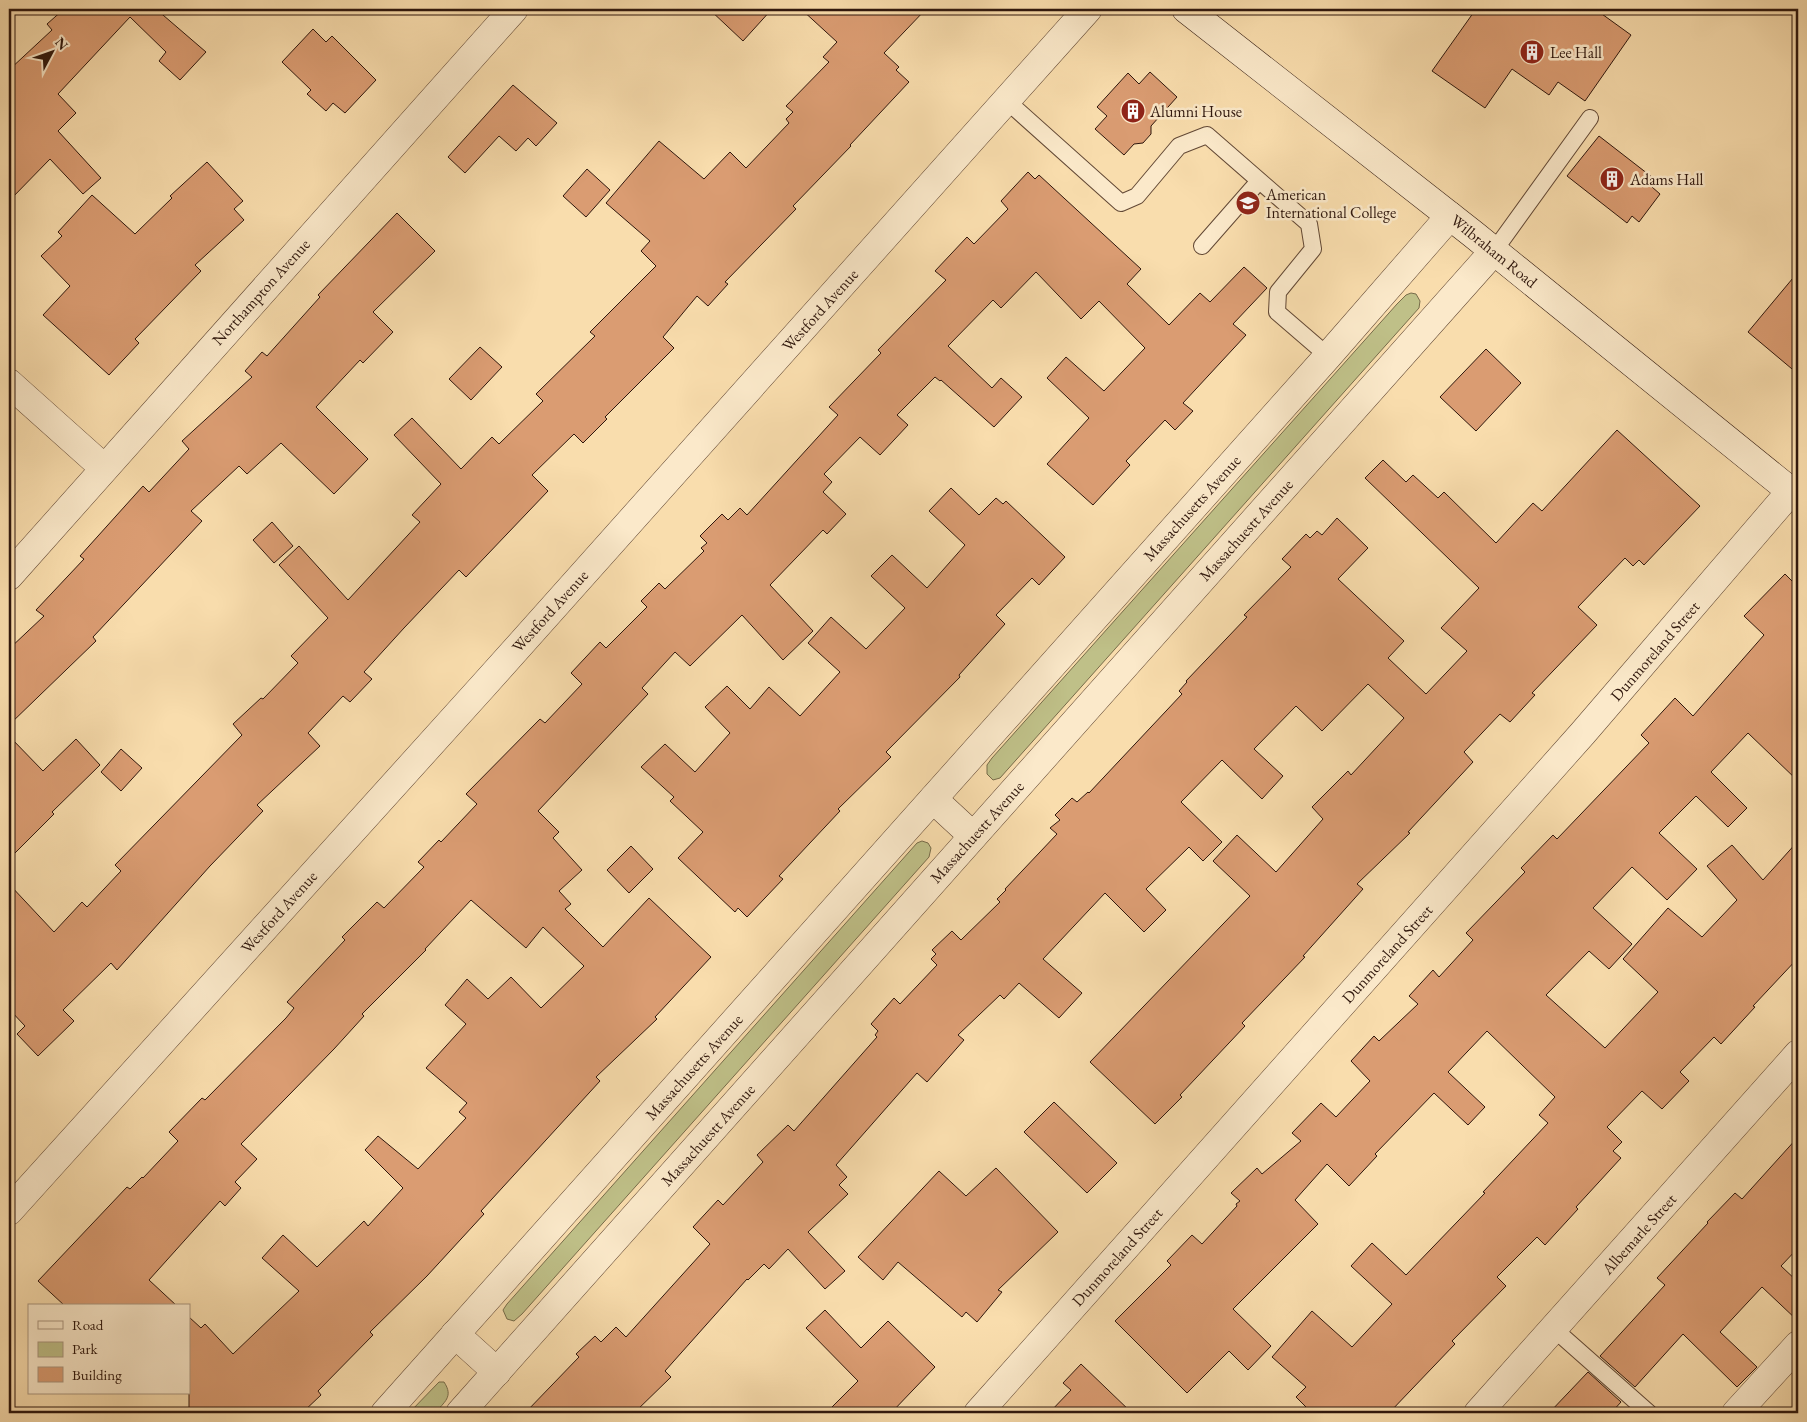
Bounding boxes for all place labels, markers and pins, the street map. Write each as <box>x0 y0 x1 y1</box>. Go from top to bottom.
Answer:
building icon: Lee Hall <box>1519 39 1545 65</box>
place label: Lee Hall <box>1550 42 1602 63</box>
building icon: Alumni House <box>1120 98 1146 124</box>
place label: Alumni House <box>1149 101 1242 122</box>
building icon: Adams Hall <box>1599 166 1625 192</box>
place label: Adams Hall <box>1629 169 1704 190</box>
place label: American International College <box>1265 184 1396 223</box>
school or university icon: American International College <box>1235 190 1261 216</box>

